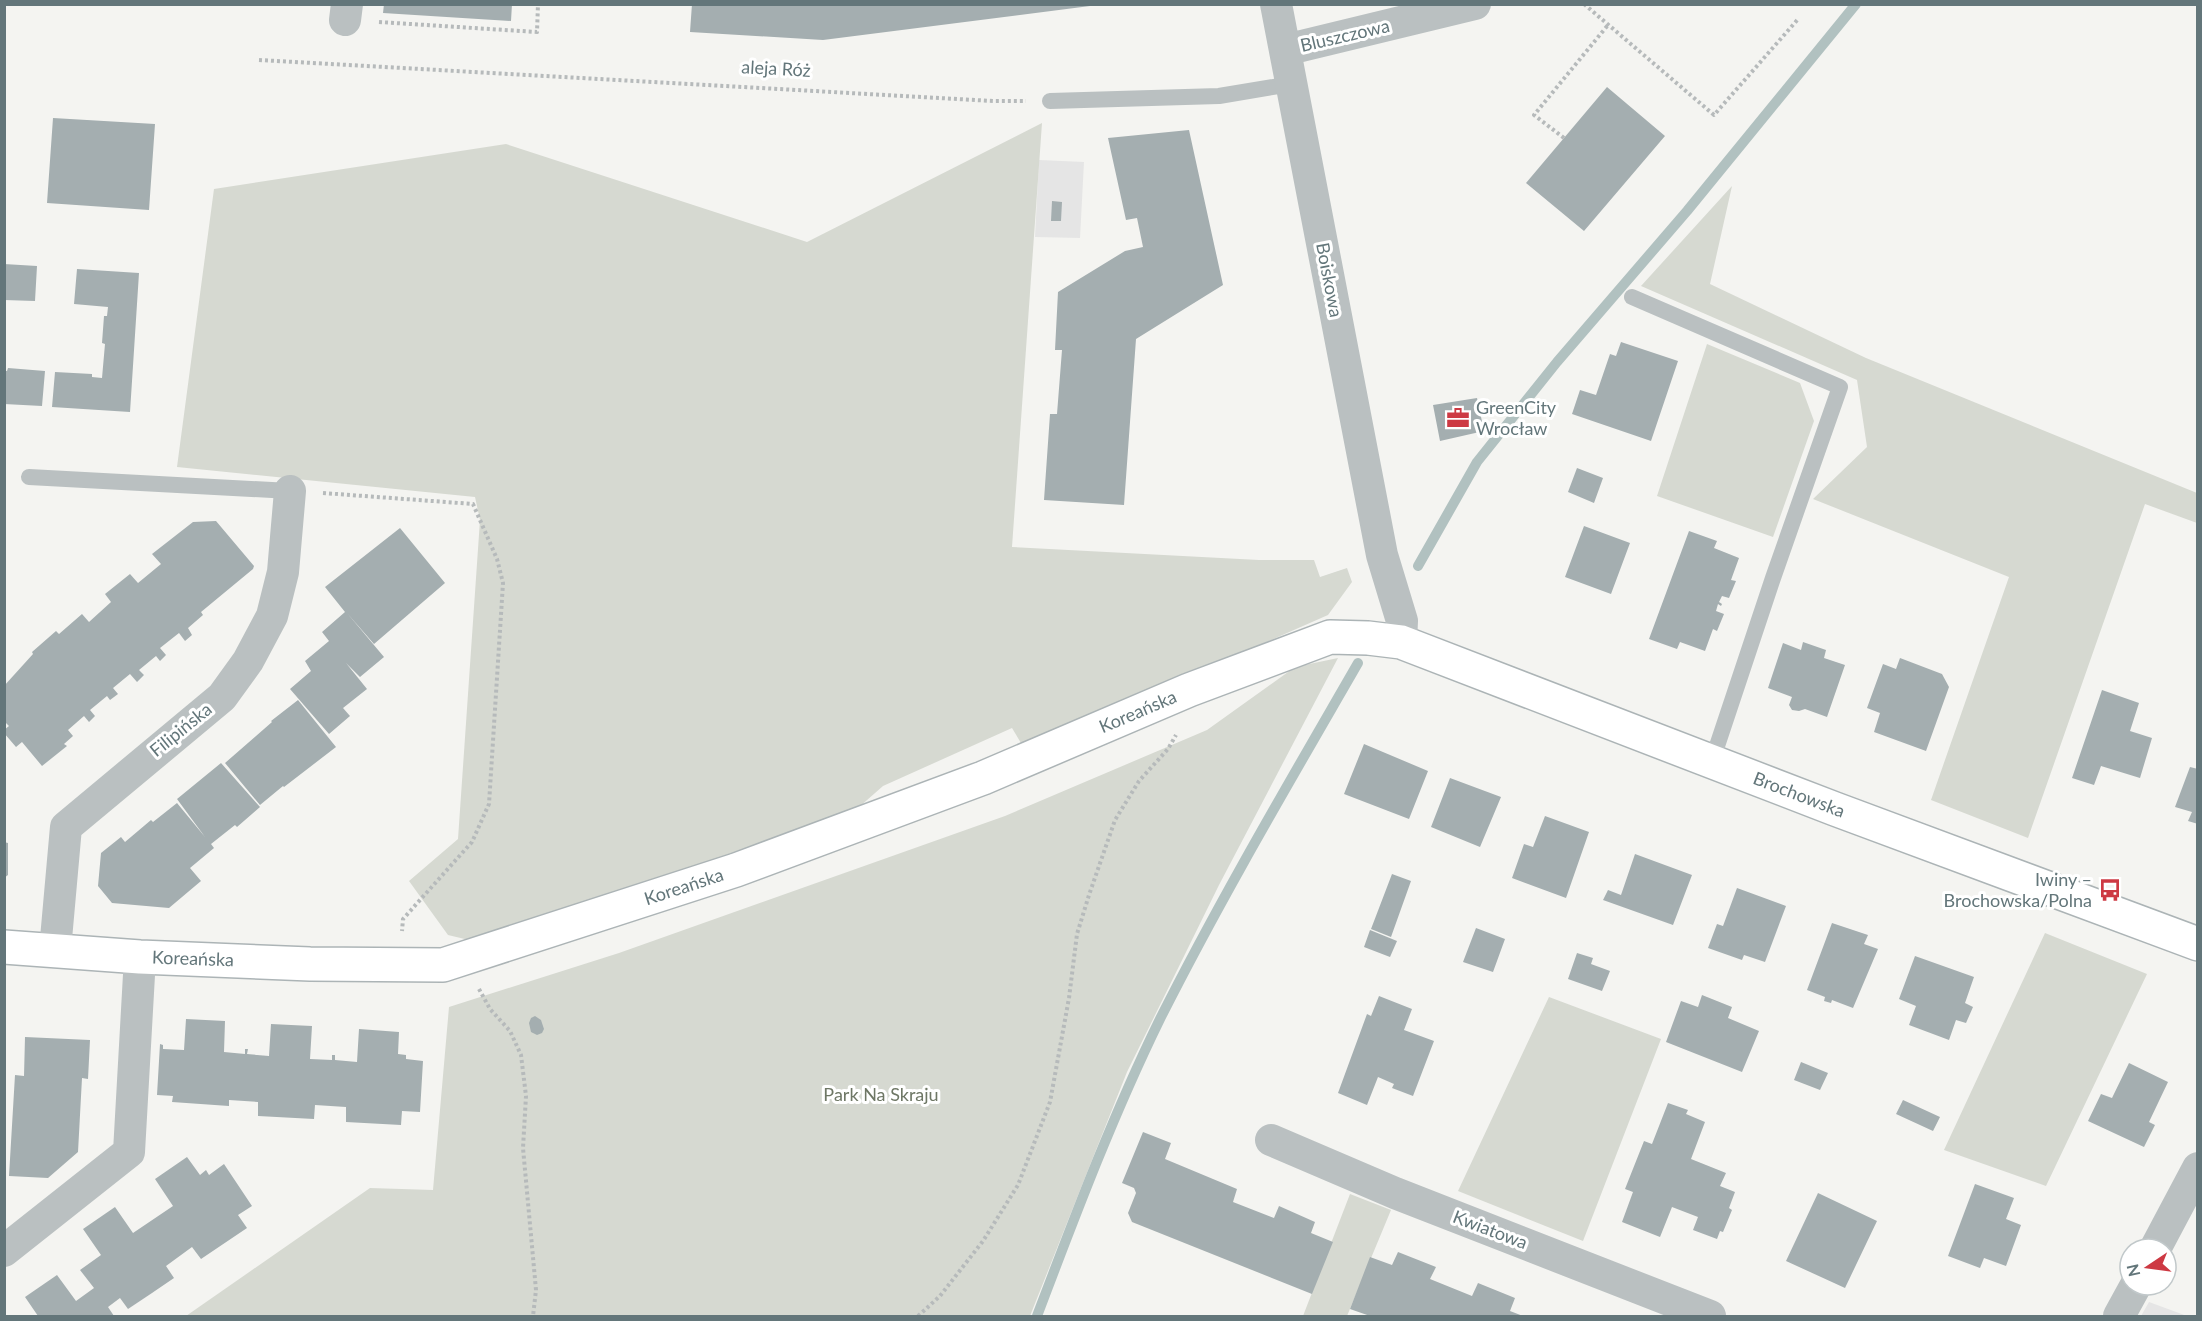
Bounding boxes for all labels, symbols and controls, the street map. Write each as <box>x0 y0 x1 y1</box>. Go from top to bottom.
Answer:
street label: Bluszczowa <box>1298 14 1392 56</box>
street label: aleja Róż <box>741 55 811 81</box>
street label: Boiskowa <box>1312 241 1348 319</box>
place label: GreenCity Wrocław <box>1476 396 1557 439</box>
office icon: GreenCity Wrocław <box>1445 405 1471 431</box>
street label: Koreańska <box>1096 685 1180 737</box>
street label: Filipińska <box>145 698 216 761</box>
street label: Brochowska <box>1750 767 1848 822</box>
street label: Koreańska <box>641 863 726 909</box>
place label: Iwiny – Brochowska/Polna <box>1944 868 2092 911</box>
bus stop icon: Iwiny – Brochowska/Polna <box>2097 877 2123 903</box>
street label: Koreańska <box>152 946 234 970</box>
park label: Park Na Skraju <box>823 1083 939 1105</box>
street label: Kwiatowa <box>1450 1205 1531 1253</box>
north arrow <box>2118 1237 2178 1297</box>
text: N <box>2122 1262 2144 1279</box>

